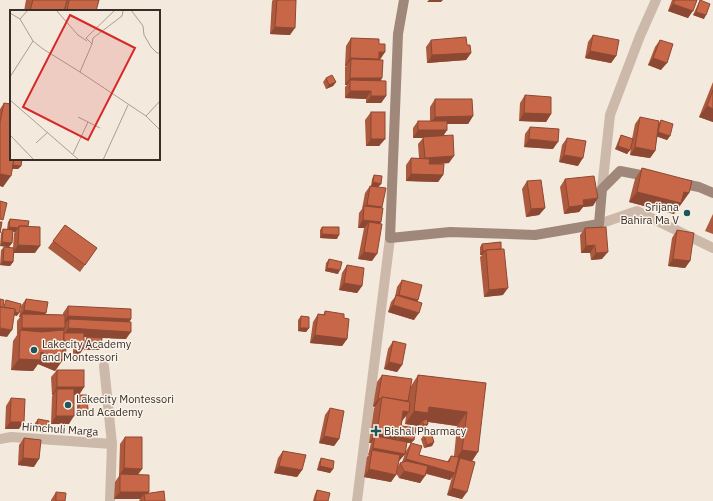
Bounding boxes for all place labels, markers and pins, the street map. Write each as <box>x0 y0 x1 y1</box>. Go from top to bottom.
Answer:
place label: Srijana Bahira Ma V <box>620 200 679 227</box>
marker: Srijana Bahira Ma V <box>682 208 692 218</box>
place label: Lakecity Academy and Montessori <box>42 337 132 364</box>
marker: Lakecity Academy and Montessori <box>29 345 39 355</box>
place label: Lakecity Montessori and Academy <box>76 392 174 419</box>
marker: Lakecity Montessori and Academy <box>63 400 73 410</box>
place label: Bishal Pharmacy <box>384 424 467 438</box>
marker: Bishal Pharmacy <box>371 426 381 436</box>

